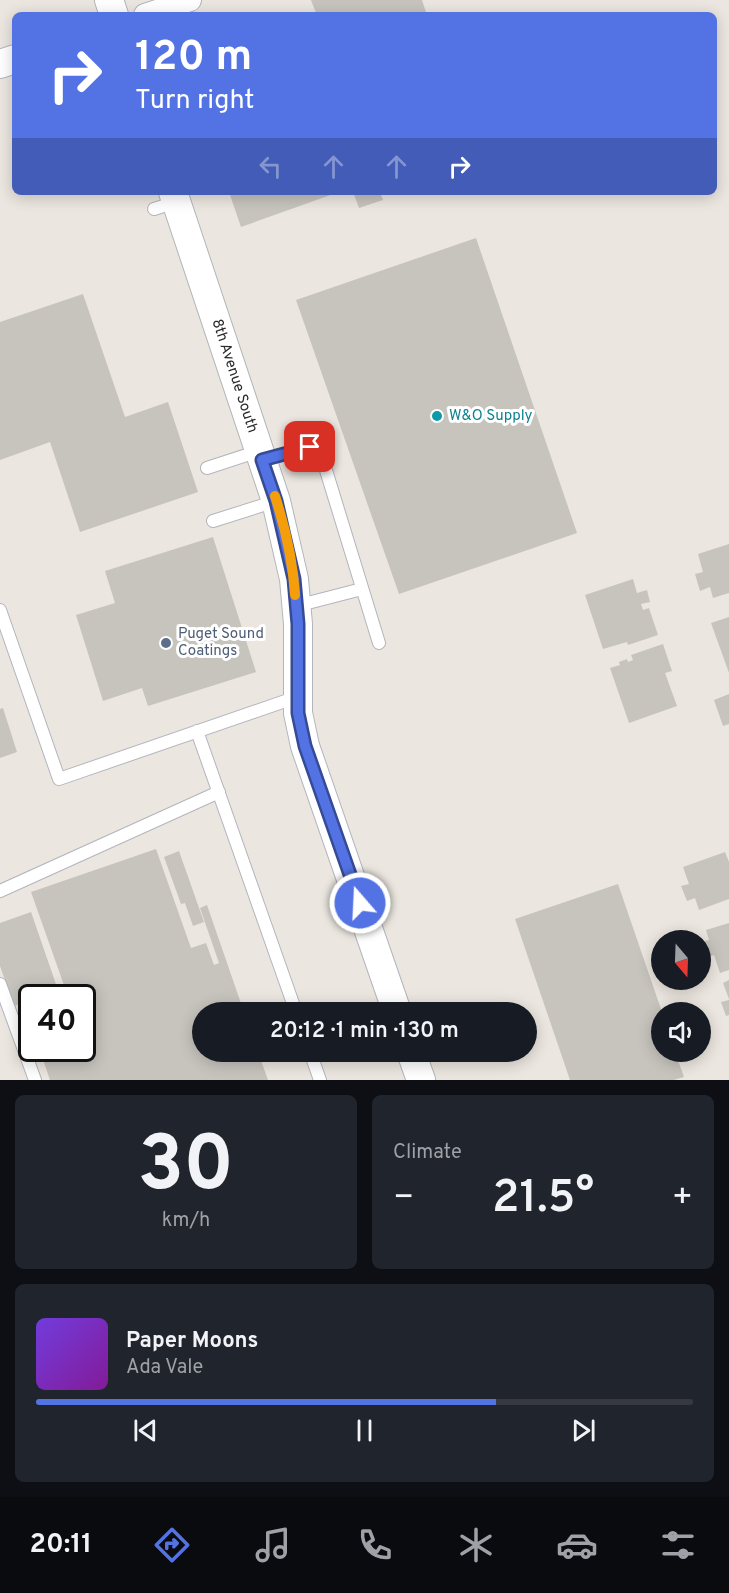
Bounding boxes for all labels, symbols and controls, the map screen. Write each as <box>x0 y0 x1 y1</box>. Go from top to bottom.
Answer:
text: 120 m <box>135 32 252 85</box>
icon: right <box>36 36 114 114</box>
text: Turn right <box>135 84 254 118</box>
icon: left <box>254 150 287 183</box>
icon: ahead <box>317 150 350 183</box>
icon: ahead <box>380 150 413 183</box>
icon: right <box>443 150 476 183</box>
street label: 8th Avenue South <box>207 317 261 435</box>
place label: W&O Supply <box>449 407 533 426</box>
marker: W&O Supply <box>430 409 444 423</box>
pin <box>284 421 335 472</box>
icon: arrive <box>293 430 326 463</box>
place label: Puget Sound Coatings <box>178 625 264 661</box>
marker: Puget Sound Coatings <box>159 636 173 650</box>
position arrow <box>328 871 392 935</box>
north arrow <box>651 930 711 990</box>
map controls <box>651 930 711 1062</box>
speed limit sign: 40 <box>18 984 96 1062</box>
button: sound <box>651 1002 711 1062</box>
text: 20:12 · 1 min · 130 m <box>270 1018 459 1045</box>
text: 30 <box>138 1119 234 1218</box>
text: Climate <box>393 1140 462 1166</box>
text: 21.5° <box>492 1171 594 1228</box>
text: − <box>393 1178 414 1220</box>
text: + <box>672 1178 693 1220</box>
text: km/h <box>162 1208 210 1234</box>
text: Paper Moons <box>126 1328 258 1355</box>
text: Ada Vale <box>126 1355 203 1381</box>
icon: previous <box>129 1414 162 1447</box>
icon: pause <box>348 1414 381 1447</box>
icon: next <box>567 1414 600 1447</box>
icon: directions <box>151 1524 193 1566</box>
icon: music <box>252 1524 294 1566</box>
icon: phone <box>354 1524 396 1566</box>
icon: climate <box>455 1524 497 1566</box>
icon: car <box>556 1524 598 1566</box>
icon: filters <box>657 1524 699 1566</box>
text: 20:11 <box>30 1528 92 1562</box>

